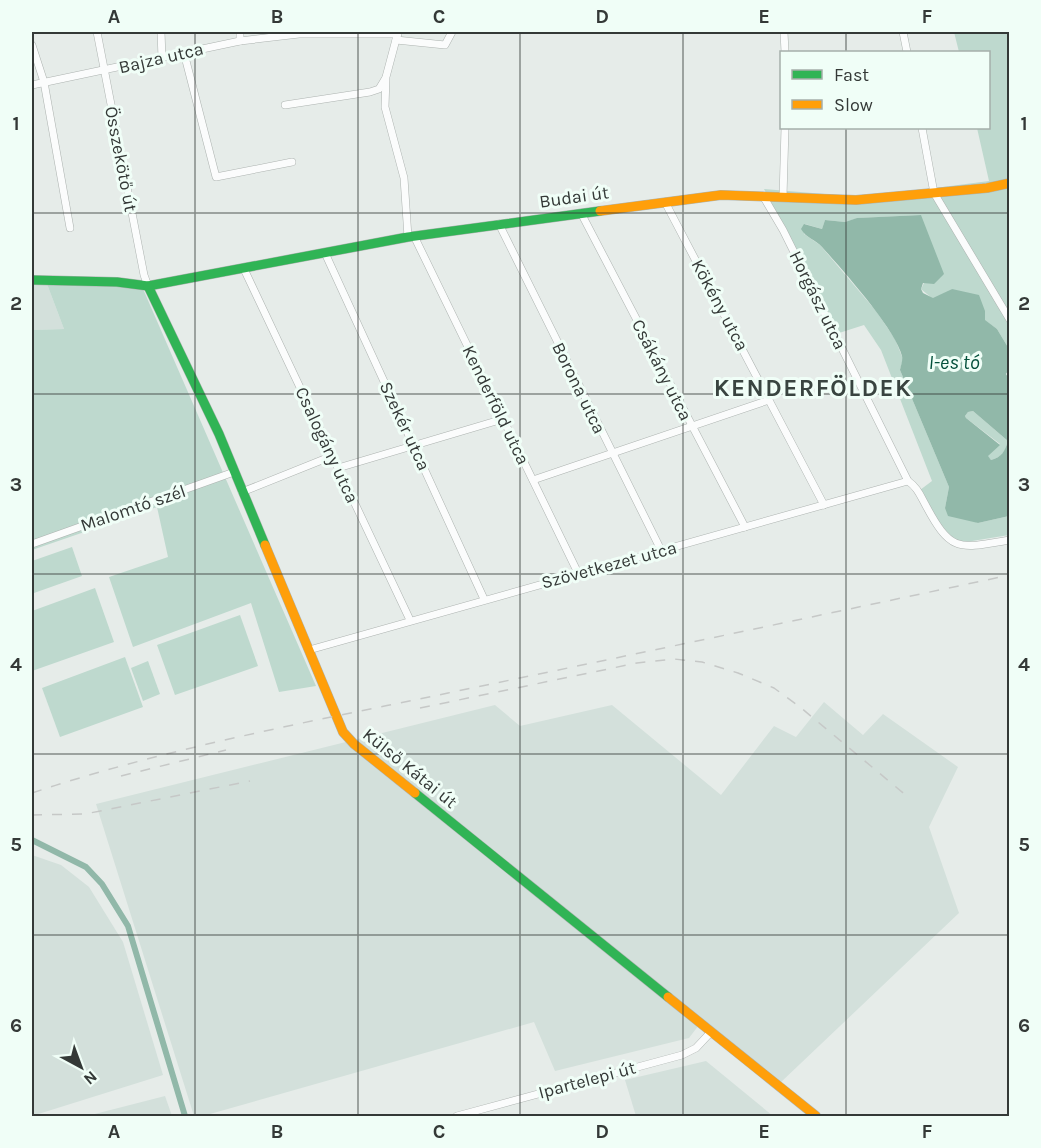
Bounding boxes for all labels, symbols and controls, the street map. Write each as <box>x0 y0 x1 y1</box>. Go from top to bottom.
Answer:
text: A <box>108 5 121 28</box>
text: B <box>271 5 283 28</box>
text: C <box>433 5 445 28</box>
text: D <box>595 5 609 28</box>
text: E <box>758 5 770 28</box>
text: F <box>922 5 933 28</box>
street label: Bajza utca <box>116 38 206 78</box>
legend <box>780 51 990 129</box>
text: Fast <box>834 64 869 86</box>
text: Slow <box>834 94 873 116</box>
street label: Összekötő út <box>100 104 142 214</box>
text: 1 <box>12 112 20 135</box>
text: 1 <box>1020 112 1028 135</box>
street label: Budai út <box>538 181 610 213</box>
street label: Horgász utca <box>785 247 851 353</box>
street label: Kökény utca <box>687 255 753 355</box>
text: 2 <box>10 292 22 315</box>
text: 2 <box>1018 292 1030 315</box>
street label: Csákány utca <box>627 316 697 424</box>
street label: Borona utca <box>547 339 611 437</box>
street label: Kenderföld utca <box>458 342 534 468</box>
water label: I-es tó <box>929 351 980 374</box>
district label: KENDERFÖLDEK <box>714 374 912 402</box>
street label: Szekér utca <box>375 378 435 474</box>
street label: Csalogány utca <box>290 383 364 507</box>
text: 3 <box>10 473 22 496</box>
text: 3 <box>1018 473 1030 496</box>
street label: Malomtó szél <box>77 480 189 536</box>
street label: Szövetkezet utca <box>539 536 679 594</box>
text: 4 <box>10 653 22 676</box>
text: 4 <box>1018 653 1030 676</box>
street label: Külső Kátai út <box>358 723 462 813</box>
text: 5 <box>10 833 22 856</box>
text: 5 <box>1018 833 1030 856</box>
text: 6 <box>10 1014 22 1037</box>
text: 6 <box>1018 1014 1030 1037</box>
north arrow <box>51 1037 111 1097</box>
street label: Ipartelepi út <box>536 1056 638 1104</box>
text: N <box>80 1067 101 1089</box>
text: A <box>108 1120 121 1143</box>
text: B <box>271 1120 283 1143</box>
text: C <box>433 1120 445 1143</box>
text: D <box>595 1120 609 1143</box>
text: E <box>758 1120 770 1143</box>
text: F <box>922 1120 933 1143</box>

